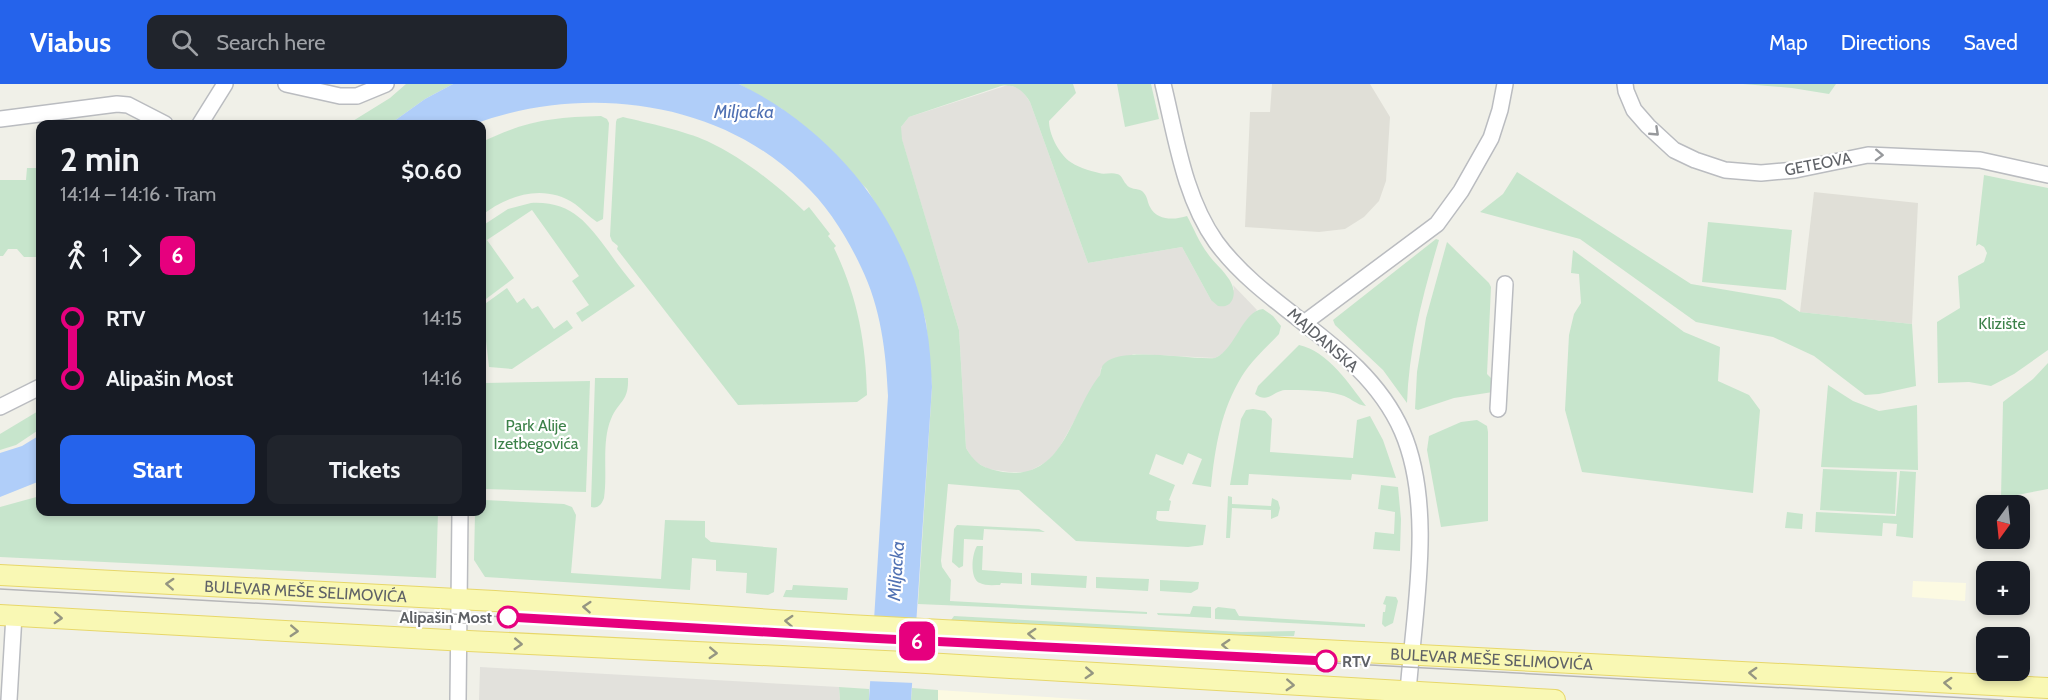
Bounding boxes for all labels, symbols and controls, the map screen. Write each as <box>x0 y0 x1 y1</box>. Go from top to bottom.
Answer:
search box <box>147 15 567 69</box>
text: Viabus <box>30 25 111 59</box>
icon: search <box>168 26 201 59</box>
text: Search here <box>216 29 325 56</box>
text: Map <box>1769 30 1808 55</box>
text: Directions <box>1841 30 1930 55</box>
text: Saved <box>1963 30 2018 55</box>
water label: Miljacka <box>713 101 774 123</box>
one-way arrow <box>1648 125 1659 136</box>
text: 2 min <box>60 139 140 179</box>
street label: GETEOVA <box>1783 148 1853 180</box>
one-way arrow <box>1875 149 1884 162</box>
text: $0.60 <box>401 158 462 185</box>
text: 14:14 – 14:16 · Tram <box>60 182 216 206</box>
icon: walk <box>60 239 93 272</box>
icon: forward <box>118 239 151 272</box>
text: 1 <box>102 243 109 267</box>
text: 6 <box>172 243 183 268</box>
street label: MAJDANSKA <box>1284 304 1362 376</box>
text: RTV <box>106 305 145 332</box>
text: 14:15 <box>422 306 462 330</box>
park label: Klizište <box>1978 314 2026 333</box>
text: Alipašin Most <box>106 365 233 392</box>
text: 14:16 <box>422 366 462 390</box>
park label: Park Alije Izetbegovića <box>494 416 579 453</box>
button: Start <box>60 435 255 504</box>
button: Tickets <box>267 435 462 504</box>
north arrow <box>1976 495 2030 549</box>
map controls <box>1976 495 2030 681</box>
water label: Miljacka <box>883 540 909 603</box>
button: + <box>1976 561 2030 615</box>
street label: BULEVAR MEŠE SELIMOVIĆA <box>204 576 407 606</box>
one-way arrow <box>165 578 174 591</box>
one-way arrow <box>582 601 591 614</box>
marker: Alipašin Most <box>497 606 519 628</box>
place label: Alipašin Most <box>399 608 492 627</box>
one-way arrow <box>54 611 63 624</box>
one-way arrow <box>785 615 794 628</box>
line badge: 6 <box>898 622 936 660</box>
one-way arrow <box>290 624 299 637</box>
button: − <box>1976 627 2030 681</box>
one-way arrow <box>1027 628 1036 641</box>
text: 6 <box>911 629 923 654</box>
one-way arrow <box>514 637 523 650</box>
one-way arrow <box>1222 638 1231 651</box>
street label: BULEVAR MEŠE SELIMOVIĆA <box>1390 644 1593 674</box>
one-way arrow <box>709 646 718 659</box>
marker: RTV <box>1315 650 1337 672</box>
place label: RTV <box>1342 652 1371 671</box>
one-way arrow <box>1084 666 1093 679</box>
one-way arrow <box>1748 667 1757 680</box>
one-way arrow <box>1943 677 1952 690</box>
one-way arrow <box>1286 678 1295 691</box>

